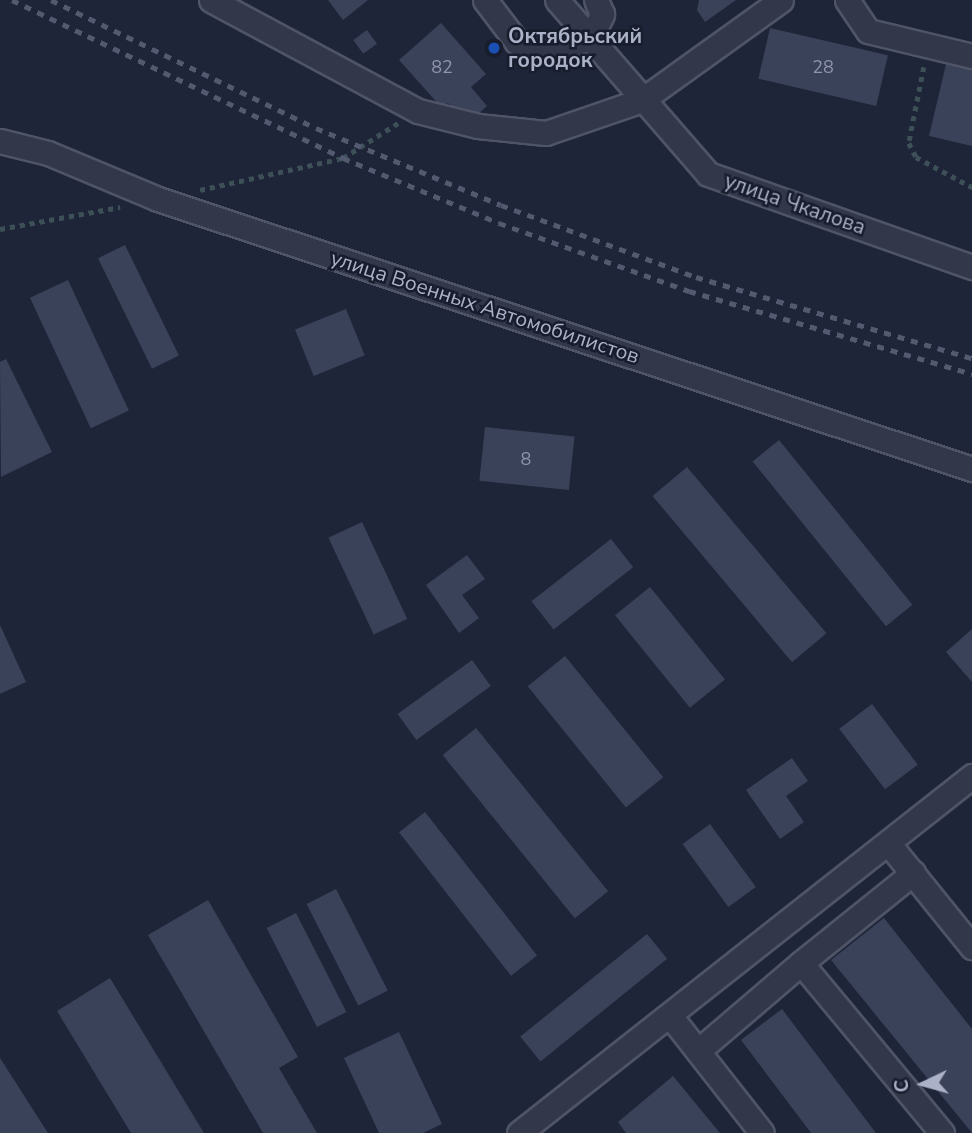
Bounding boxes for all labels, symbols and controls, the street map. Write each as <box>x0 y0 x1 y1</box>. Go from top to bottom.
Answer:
place label: Октябрьский городок <box>508 23 642 73</box>
marker: Октябрьский городок <box>486 40 502 56</box>
house number: 82 <box>431 56 453 78</box>
house number: 28 <box>812 56 834 78</box>
street label: улица Чкалова <box>721 168 869 240</box>
street label: улица Военных Автомобилистов <box>328 245 642 369</box>
house number: 8 <box>521 448 531 470</box>
north arrow <box>888 1049 958 1119</box>
text: С <box>889 1078 916 1093</box>

